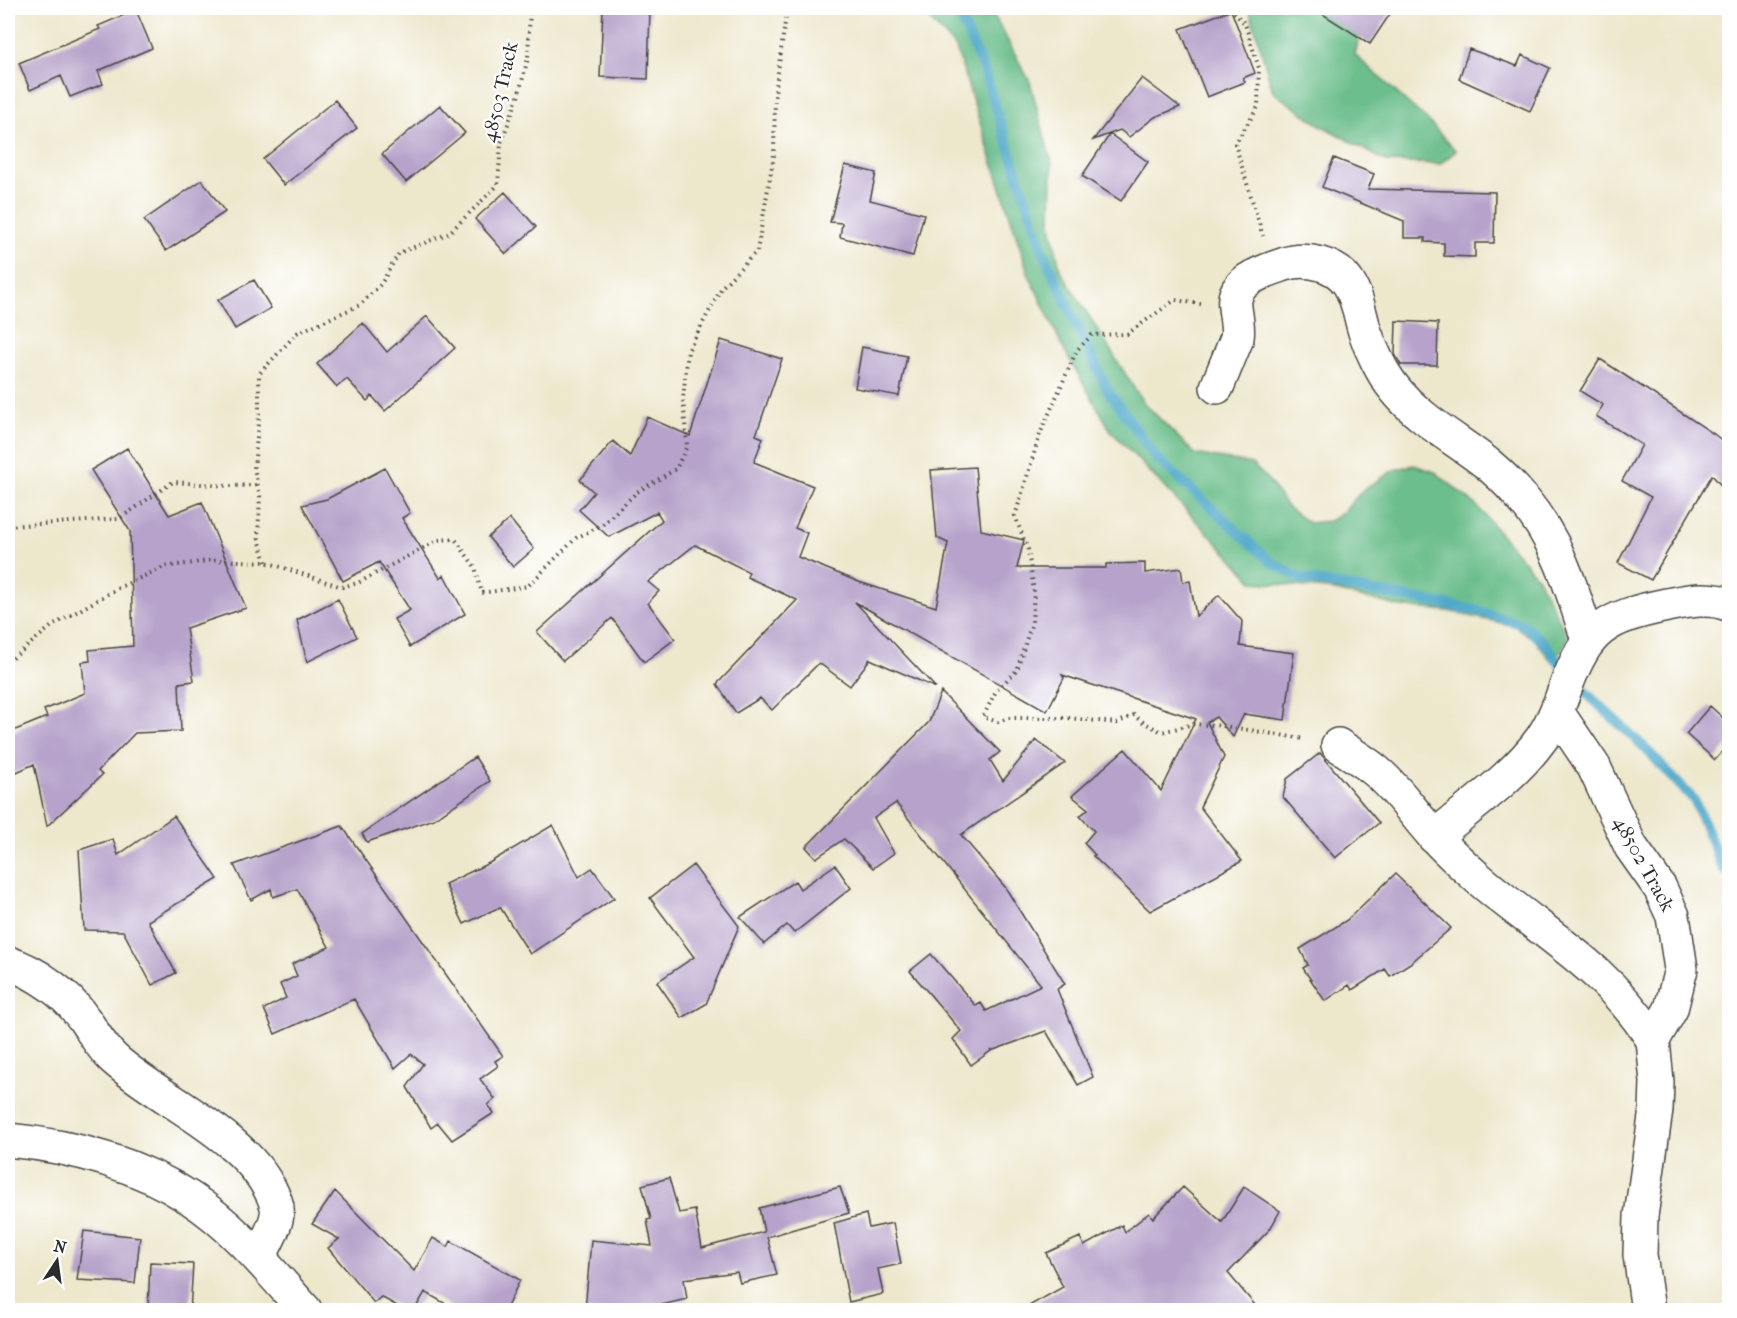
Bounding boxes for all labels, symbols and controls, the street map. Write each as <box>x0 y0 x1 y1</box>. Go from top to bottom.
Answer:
street label: 48503 Track <box>477 39 523 145</box>
street label: 48502 Track <box>1608 813 1680 916</box>
north arrow <box>27 1231 87 1291</box>
text: N <box>52 1236 69 1258</box>

